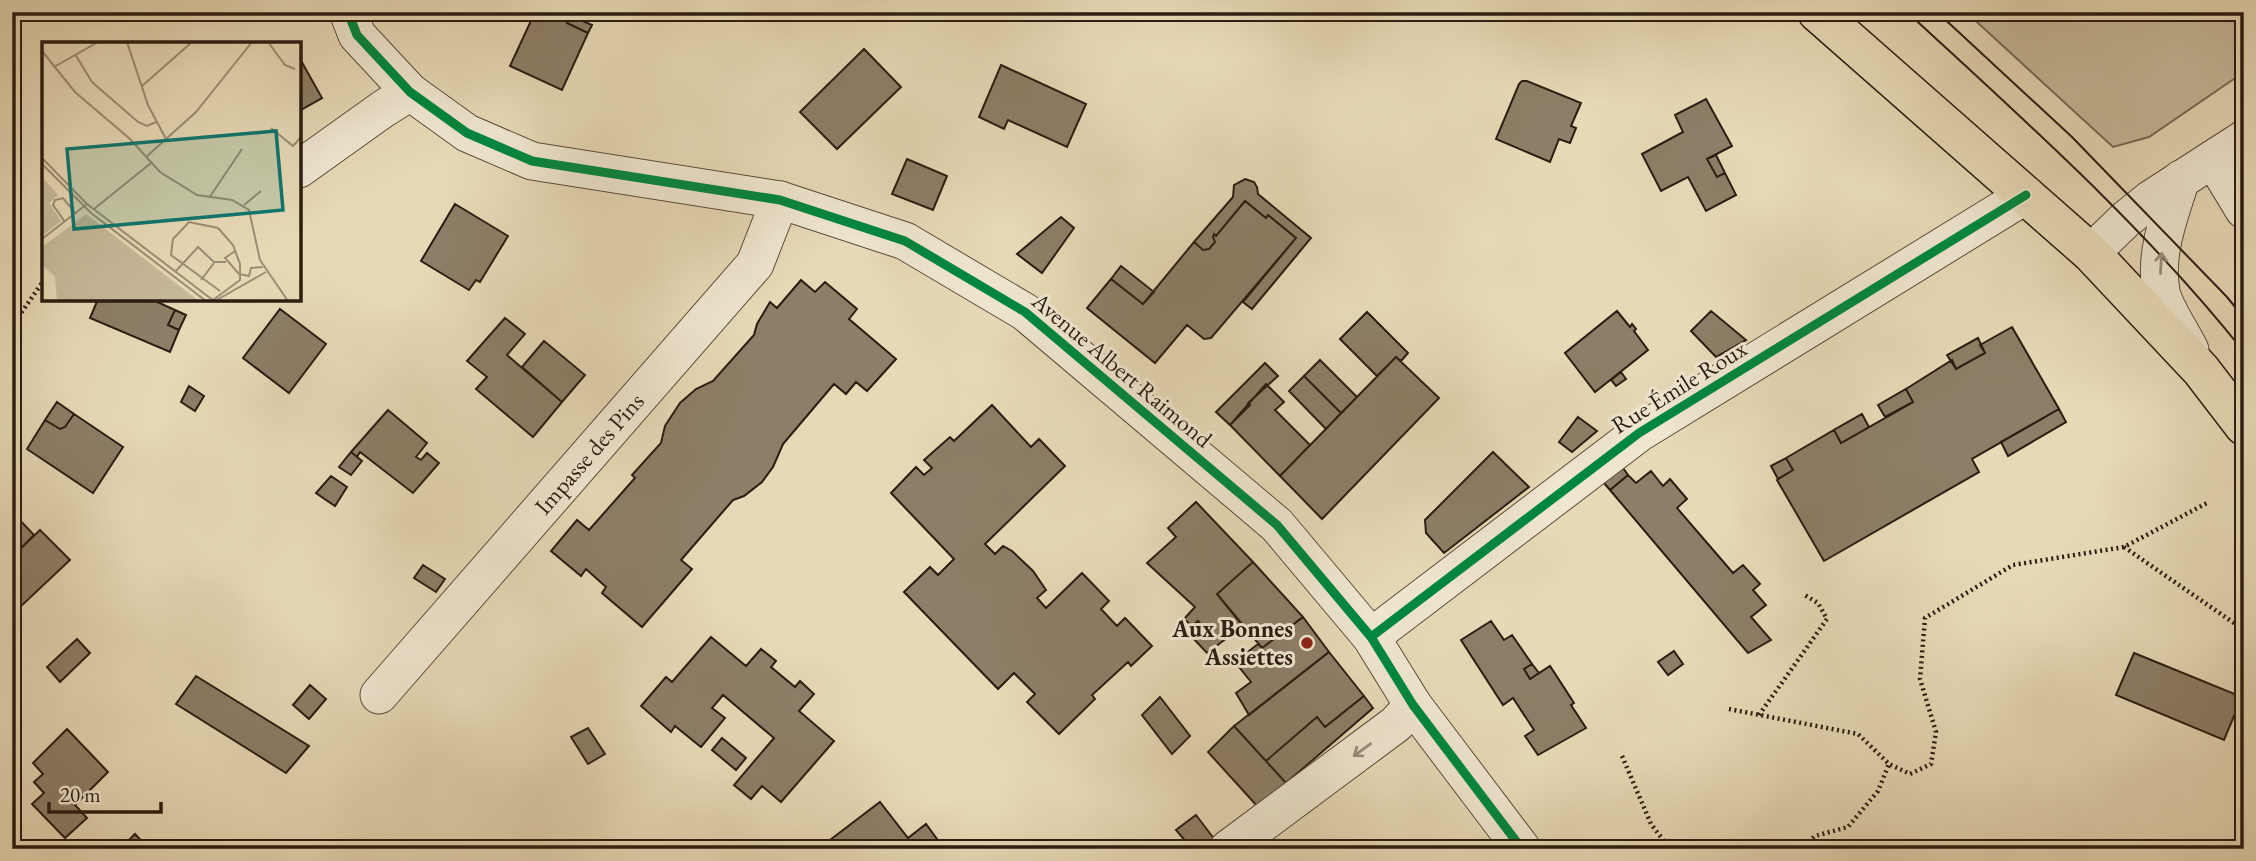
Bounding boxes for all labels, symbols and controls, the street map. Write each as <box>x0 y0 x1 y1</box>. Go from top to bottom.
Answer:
inset map <box>42 42 301 301</box>
one-way arrow <box>2155 251 2168 274</box>
street label: Avenue Albert Raimond <box>1025 284 1220 455</box>
street label: Rue Émile Roux <box>1605 332 1753 440</box>
street label: Impasse des Pins <box>527 386 651 521</box>
place label: Aux Bonnes Assiettes <box>1171 613 1293 672</box>
marker: Aux Bonnes Assiettes <box>1299 635 1315 651</box>
one-way arrow <box>1353 742 1372 757</box>
scale bar <box>49 770 161 814</box>
text: 20 m <box>60 781 101 808</box>

